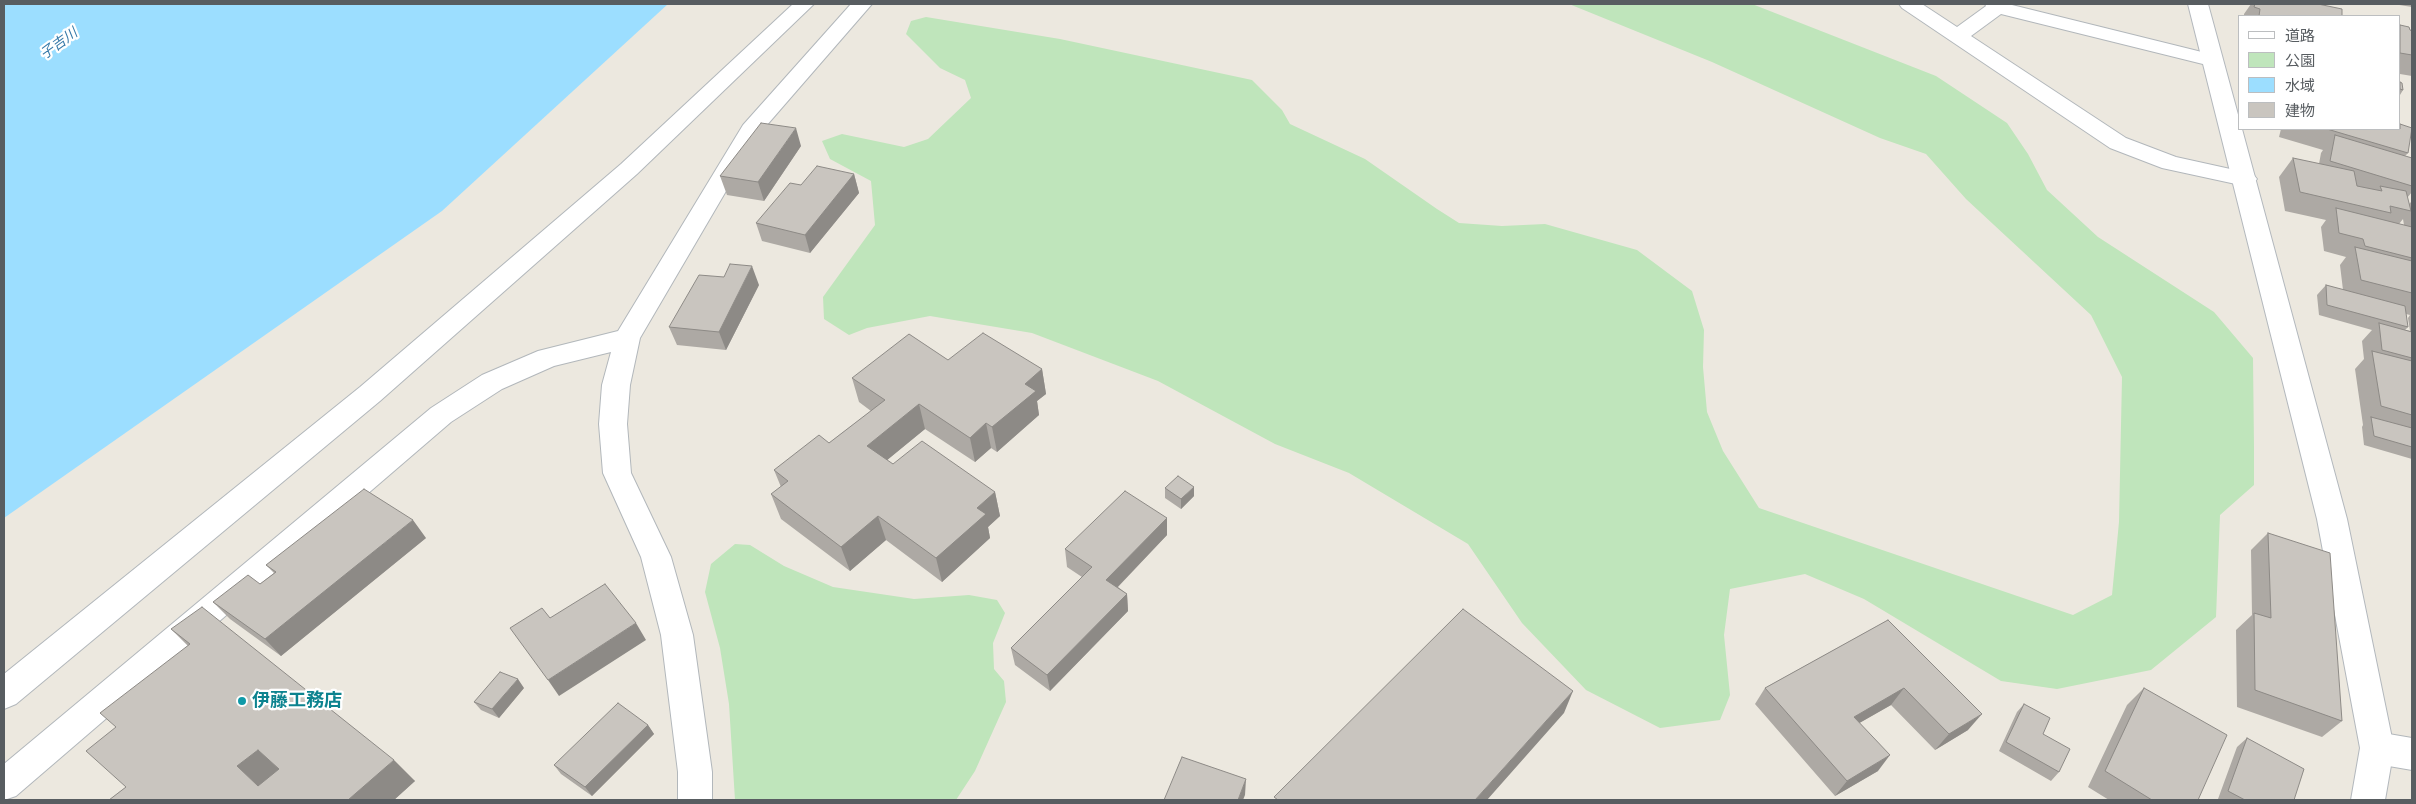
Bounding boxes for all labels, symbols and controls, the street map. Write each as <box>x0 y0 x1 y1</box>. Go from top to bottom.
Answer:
legend <box>2238 15 2401 130</box>
water label: 子吉川 <box>37 25 81 63</box>
text: 道路 <box>2285 25 2315 45</box>
text: 公園 <box>2285 50 2315 70</box>
text: 水域 <box>2285 75 2315 95</box>
text: 建物 <box>2285 100 2315 120</box>
place label: 伊藤工務店 <box>252 690 342 712</box>
marker: 伊藤工務店 <box>236 695 248 707</box>

